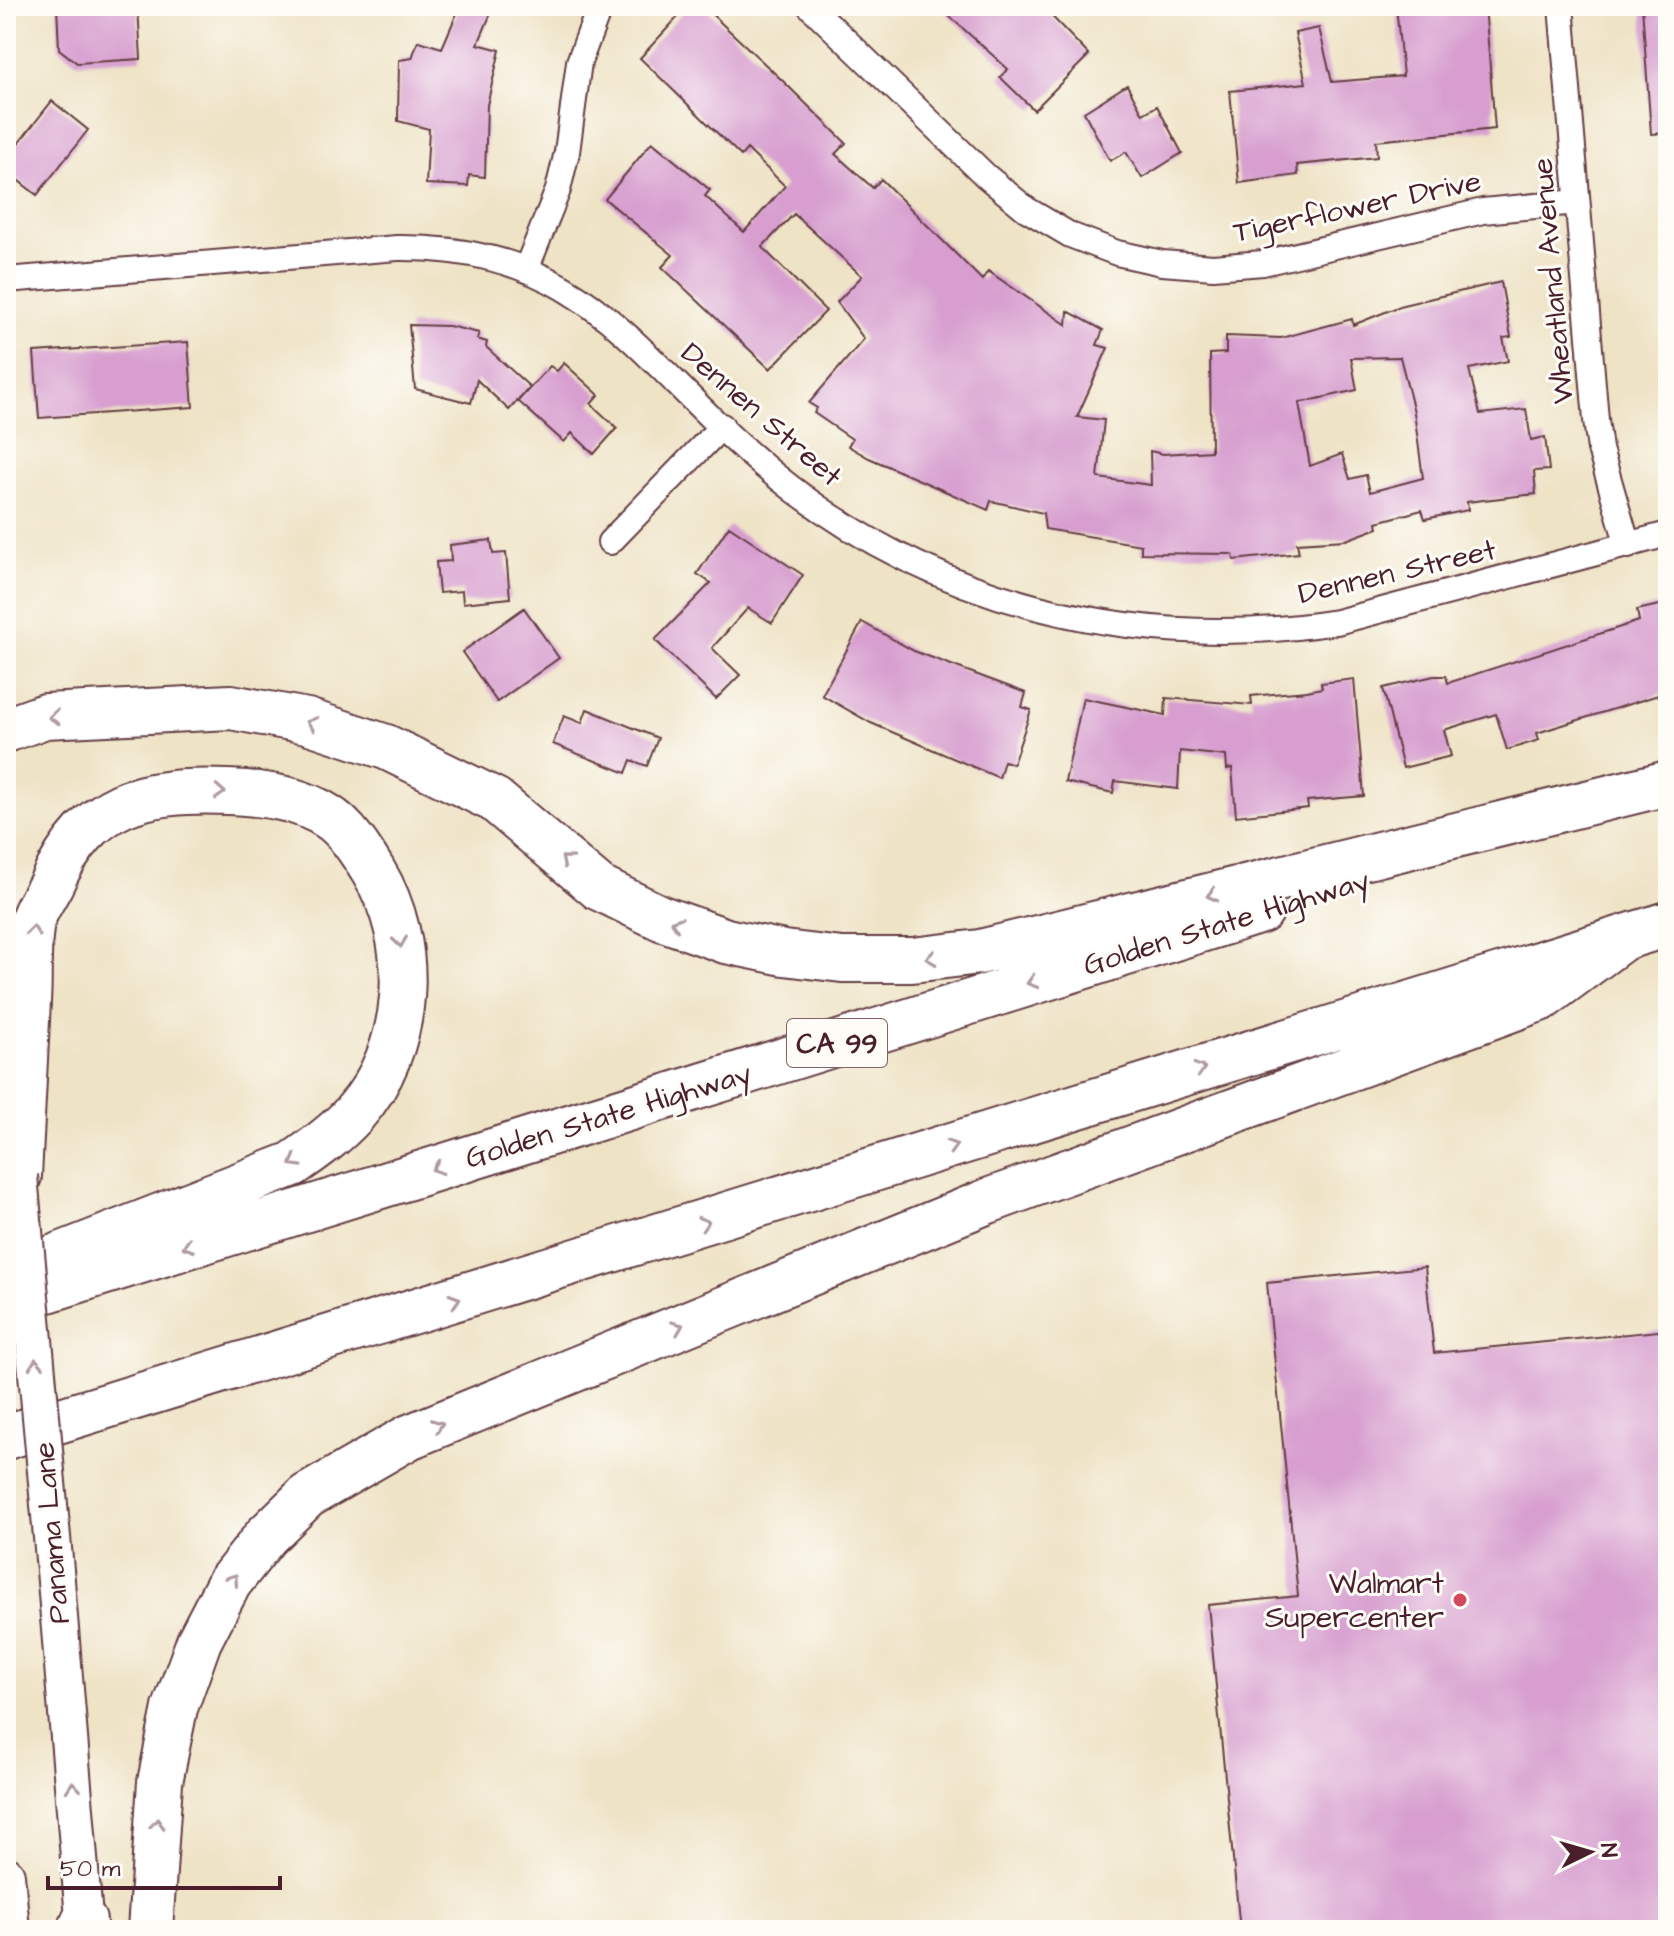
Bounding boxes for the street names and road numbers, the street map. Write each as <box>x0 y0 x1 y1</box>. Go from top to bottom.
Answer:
street label: Wheatland Avenue <box>1521 156 1585 406</box>
street label: Tigerflower Drive <box>1229 160 1485 255</box>
street label: Dennen Street <box>672 333 851 497</box>
street label: Dennen Street <box>1294 529 1500 615</box>
street label: Golden State Highway <box>1078 859 1375 987</box>
road number: CA 99 <box>787 1019 887 1067</box>
street label: Golden State Highway <box>460 1052 757 1180</box>
street label: Panama Lane <box>23 1440 81 1626</box>

